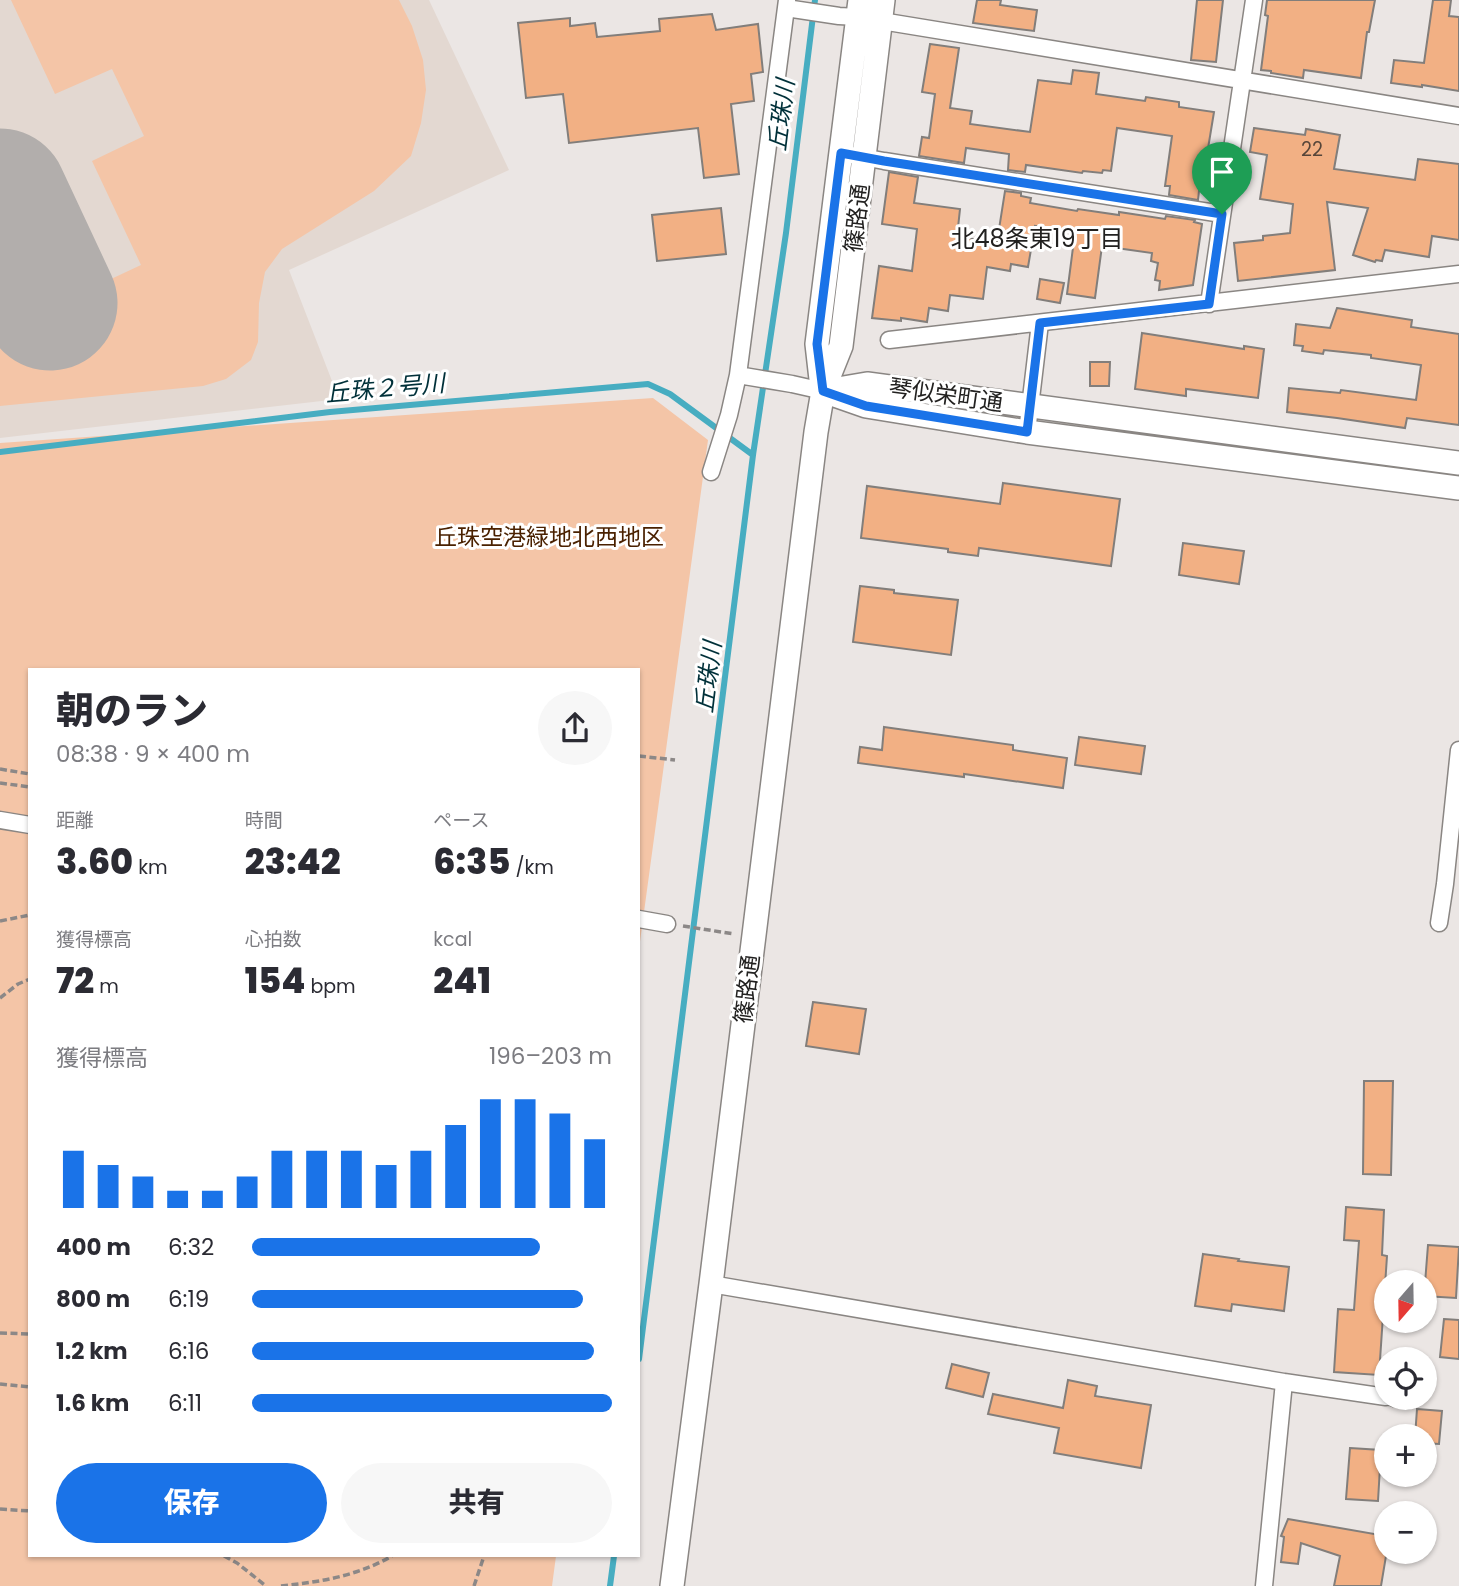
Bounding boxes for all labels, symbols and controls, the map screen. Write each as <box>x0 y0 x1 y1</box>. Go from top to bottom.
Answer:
water label: 丘珠川 <box>760 74 802 153</box>
house number: 22 <box>1301 136 1323 163</box>
pin <box>1192 142 1252 214</box>
icon: arrive <box>1203 153 1241 191</box>
street label: 篠路通 <box>837 182 877 254</box>
district label: 北48条東19丁目 <box>950 222 1124 255</box>
water label: 丘珠２号川 <box>324 366 449 410</box>
street label: 琴似栄町通 <box>887 371 1005 419</box>
park label: 丘珠空港緑地北西地区 <box>434 521 664 553</box>
water label: 丘珠川 <box>687 636 729 715</box>
text: 朝のラン <box>56 684 208 737</box>
button: share <box>538 691 612 765</box>
text: 08:38 · 9 × 400 m <box>56 738 250 770</box>
text: 距離 <box>56 807 94 834</box>
text: 時間 <box>245 807 283 834</box>
text: ペース <box>433 807 489 834</box>
text: 3.60 <box>56 837 133 886</box>
text: 23:42 <box>245 837 341 886</box>
text: 6:35 <box>433 837 510 886</box>
text: km <box>133 854 168 881</box>
text: /km <box>510 854 554 881</box>
text: 獲得標高 <box>56 926 132 953</box>
text: 心拍数 <box>245 926 302 953</box>
text: kcal <box>433 926 472 953</box>
street label: 篠路通 <box>727 953 767 1025</box>
text: 72 <box>56 956 94 1005</box>
text: 154 <box>245 956 305 1005</box>
text: 241 <box>433 956 491 1005</box>
text: m <box>94 973 119 1000</box>
text: bpm <box>305 973 356 1000</box>
text: 196–203 m <box>489 1040 612 1072</box>
text: 獲得標高 <box>56 1042 148 1074</box>
text: 400 m <box>56 1231 131 1263</box>
text: 6:32 <box>168 1231 214 1263</box>
north arrow <box>1374 1270 1437 1334</box>
map controls <box>1374 1270 1437 1564</box>
text: 800 m <box>56 1283 130 1315</box>
text: 6:19 <box>168 1283 209 1315</box>
text: 1.2 km <box>56 1335 128 1367</box>
text: 6:16 <box>168 1335 209 1367</box>
button: locate <box>1374 1347 1437 1410</box>
text: 1.6 km <box>56 1387 129 1419</box>
text: 6:11 <box>168 1387 202 1419</box>
button: + <box>1374 1424 1437 1487</box>
button: 保存 <box>56 1463 327 1543</box>
button: 共有 <box>341 1463 612 1543</box>
button: − <box>1374 1501 1437 1564</box>

